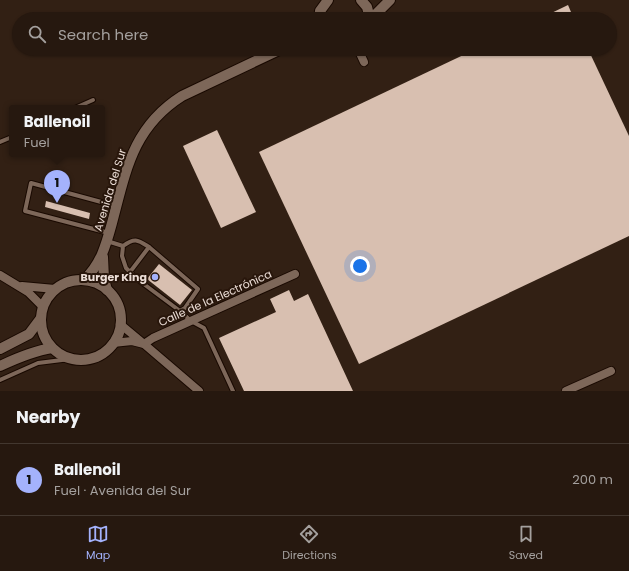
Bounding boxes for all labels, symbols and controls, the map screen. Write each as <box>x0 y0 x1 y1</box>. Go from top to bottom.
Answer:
search box <box>12 12 617 56</box>
icon: search <box>26 23 48 45</box>
text: Search here <box>58 24 148 45</box>
popup <box>9 105 105 157</box>
text: Ballenoil <box>24 111 90 132</box>
text: Fuel <box>24 133 50 152</box>
street label: Avenida del Sur <box>90 147 130 233</box>
pin: 1 <box>44 170 70 203</box>
your location <box>350 256 370 276</box>
street label: Calle de la Electrónica <box>156 266 274 330</box>
place label: Burger King <box>81 269 147 285</box>
marker: Burger King <box>150 272 160 282</box>
text: Nearby <box>16 405 80 429</box>
text: Ballenoil <box>54 459 121 480</box>
text: 1 <box>27 470 31 489</box>
text: 200 m <box>572 470 613 489</box>
text: Fuel · Avenida del Sur <box>54 481 191 500</box>
tab: Map <box>86 523 110 564</box>
tab: Directions <box>282 523 337 564</box>
tab: Saved <box>509 523 543 564</box>

